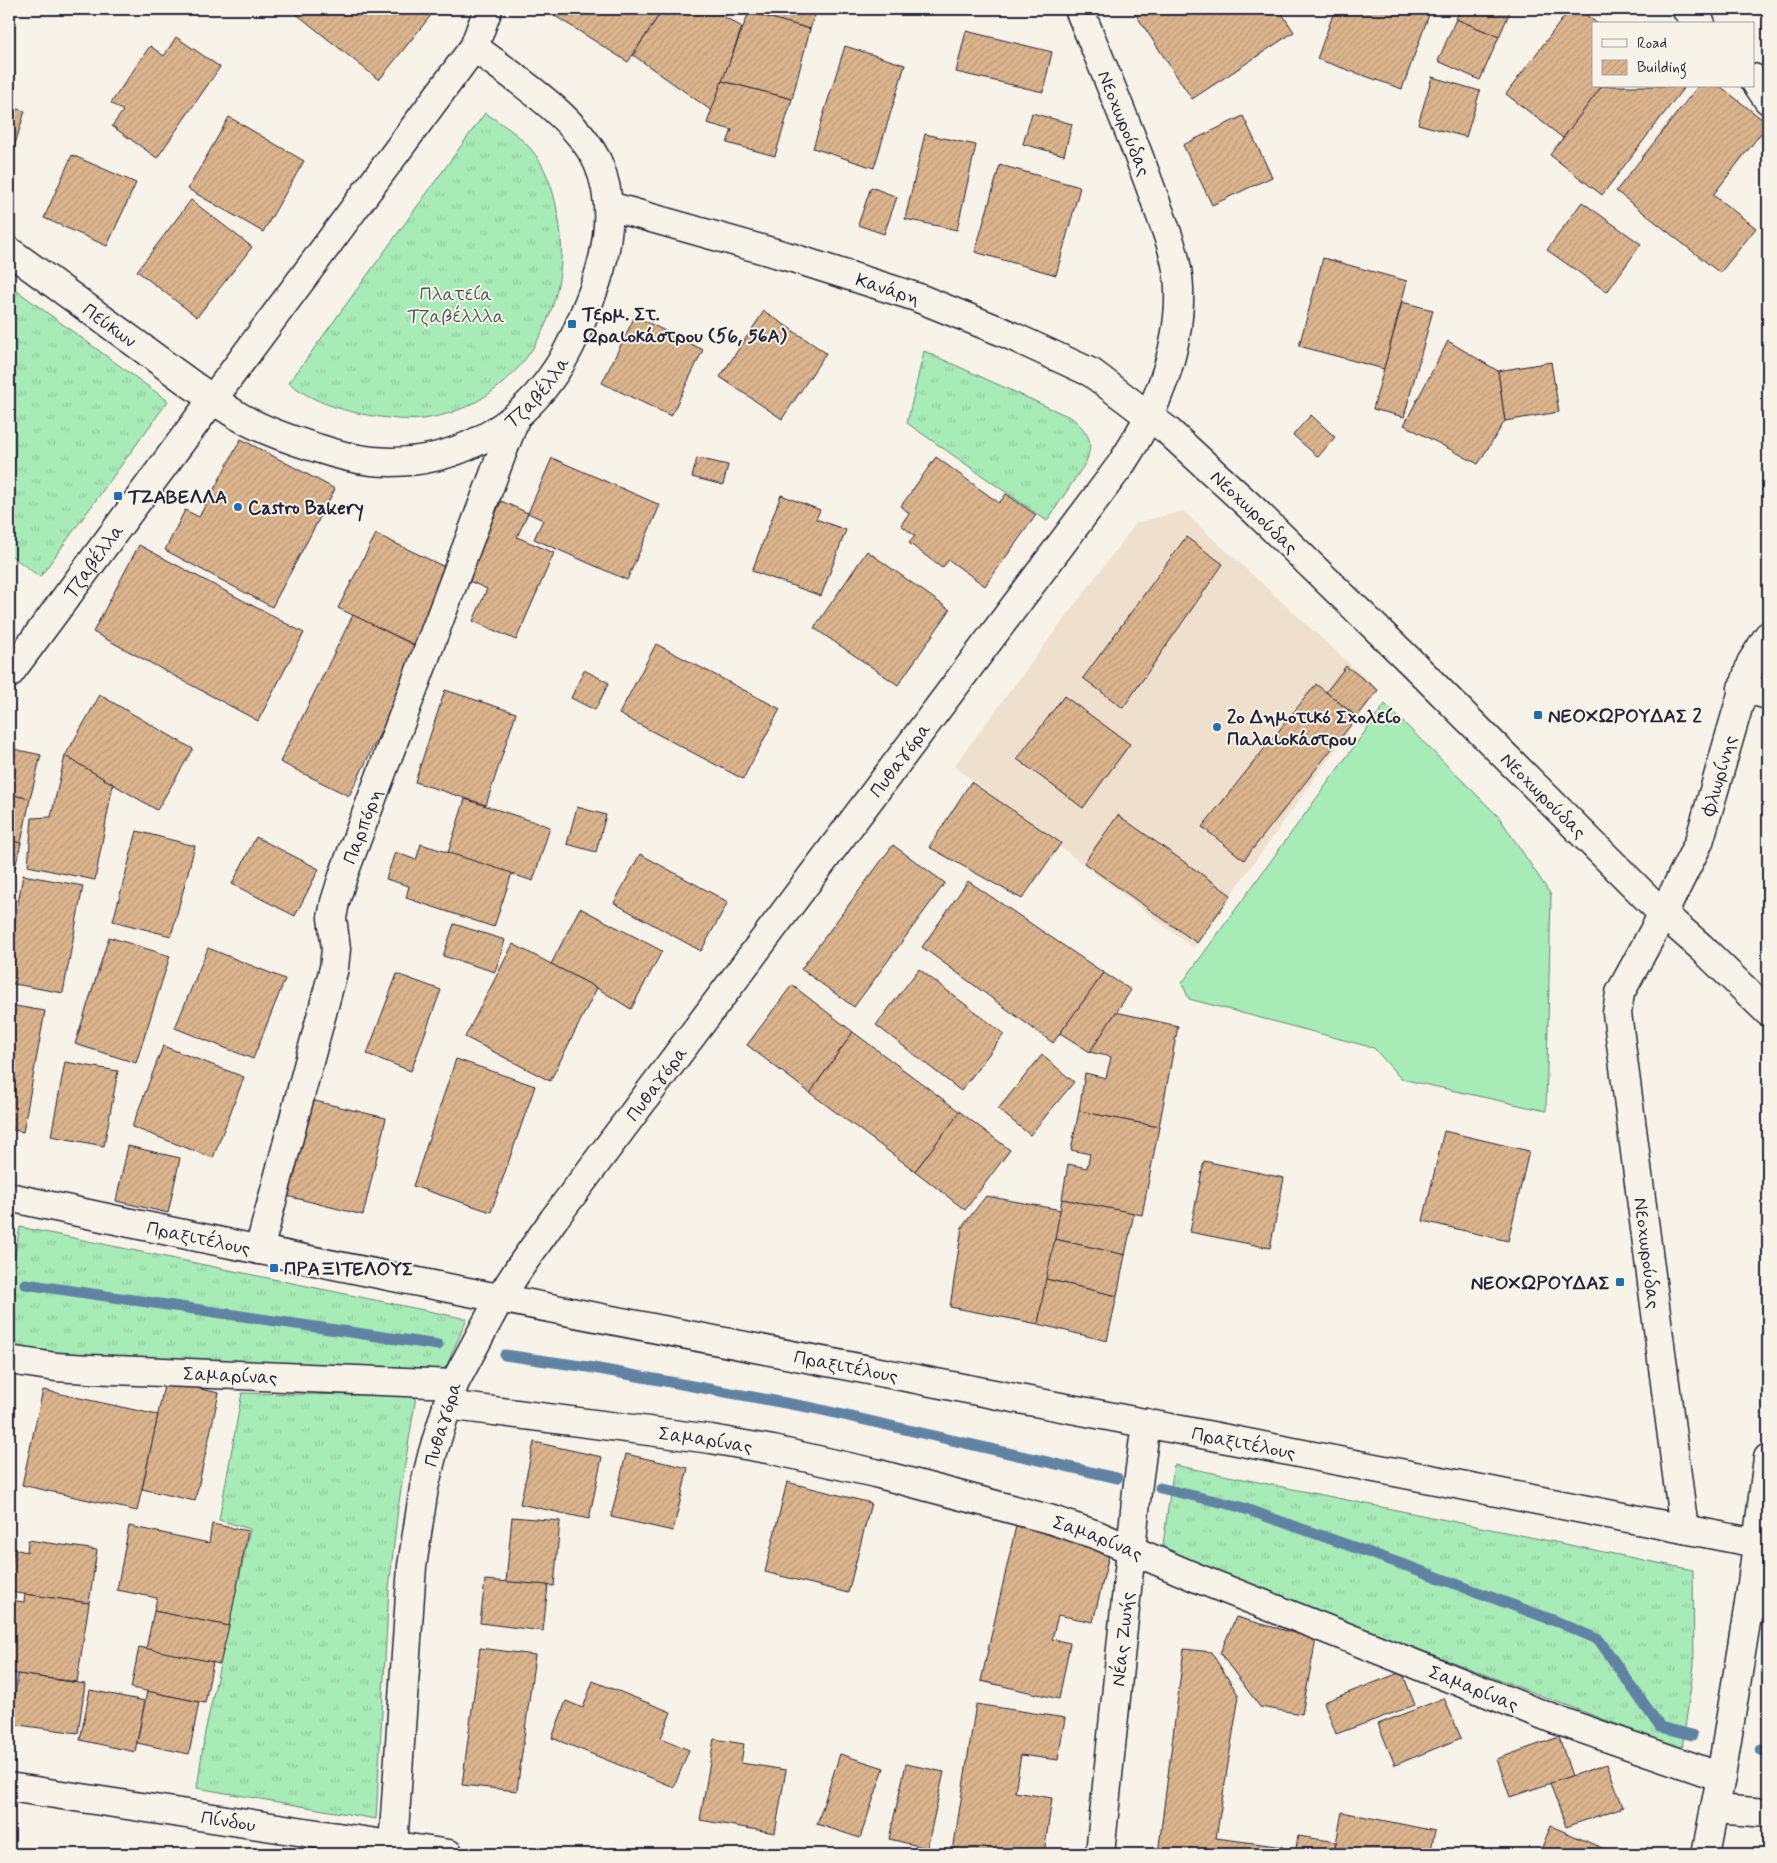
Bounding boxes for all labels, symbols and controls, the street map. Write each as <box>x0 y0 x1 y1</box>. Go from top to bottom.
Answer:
legend <box>1592 22 1754 88</box>
text: Road <box>1637 34 1667 54</box>
text: Building <box>1637 58 1687 79</box>
street label: Νεοχωρούδας <box>1091 67 1156 180</box>
street label: Κανάρη <box>852 268 923 311</box>
park label: Πλατεία Τζαβέλλλα <box>407 282 505 329</box>
street label: Πεύκων <box>77 298 141 354</box>
place label: Τερμ. Στ. Ωραιοκάστρου (56, 56Α) <box>581 302 787 349</box>
marker: Τερμ. Στ. Ωραιοκάστρου (56, 56Α) <box>566 318 578 330</box>
street label: Τζαβέλλα <box>500 352 576 434</box>
street label: Νεοχωρούδας <box>1204 465 1303 560</box>
place label: ΤΖΑΒΕΛΛΑ <box>127 485 227 510</box>
marker: ΤΖΑΒΕΛΛΑ <box>112 490 124 502</box>
place label: Castro Bakery <box>248 496 364 522</box>
marker: Castro Bakery <box>232 501 244 513</box>
street label: Τζαβέλλα <box>58 519 130 604</box>
place label: ΝΕΟΧΩΡΟΥΔΑΣ 2 <box>1548 704 1702 729</box>
place label: 2ο Δημοτικό Σχολείο Παλαιοκάστρου <box>1227 705 1401 752</box>
marker: ΝΕΟΧΩΡΟΥΔΑΣ 2 <box>1532 709 1544 721</box>
street label: Πυθαγόρα <box>864 718 937 803</box>
marker: 2ο Δημοτικό Σχολείο Παλαιοκάστρου <box>1211 721 1223 733</box>
street label: Φλωρίνης <box>1696 732 1743 820</box>
street label: Νεοχωρούδας <box>1494 748 1591 844</box>
street label: Παρπόρη <box>338 785 389 868</box>
street label: Πυθαγόρα <box>621 1042 694 1127</box>
street label: Νεοχωρούδας <box>1627 1196 1666 1310</box>
street label: Πραξιτέλους <box>144 1216 253 1262</box>
place label: ΠΡΑΞΙΤΕΛΟΥΣ <box>284 1257 413 1282</box>
marker: ΠΡΑΞΙΤΕΛΟΥΣ <box>268 1262 280 1274</box>
place label: ΝΕΟΧΩΡΟΥΔΑΣ <box>1471 1271 1610 1296</box>
marker: ΝΕΟΧΩΡΟΥΔΑΣ <box>1614 1276 1626 1288</box>
street label: Πραξιτέλους <box>792 1345 900 1389</box>
street label: Σαμαρίνας <box>183 1362 278 1391</box>
street label: Πυθαγόρα <box>419 1379 468 1469</box>
street label: Σαμαρίνας <box>657 1421 754 1460</box>
street label: Πραξιτέλους <box>1189 1421 1298 1466</box>
street label: Σαμαρίνας <box>1049 1510 1146 1567</box>
street label: Νέας Ζωής <box>1106 1591 1141 1688</box>
street label: Σαμαρίνας <box>1425 1660 1522 1718</box>
street label: Πίνδου <box>199 1805 257 1838</box>

